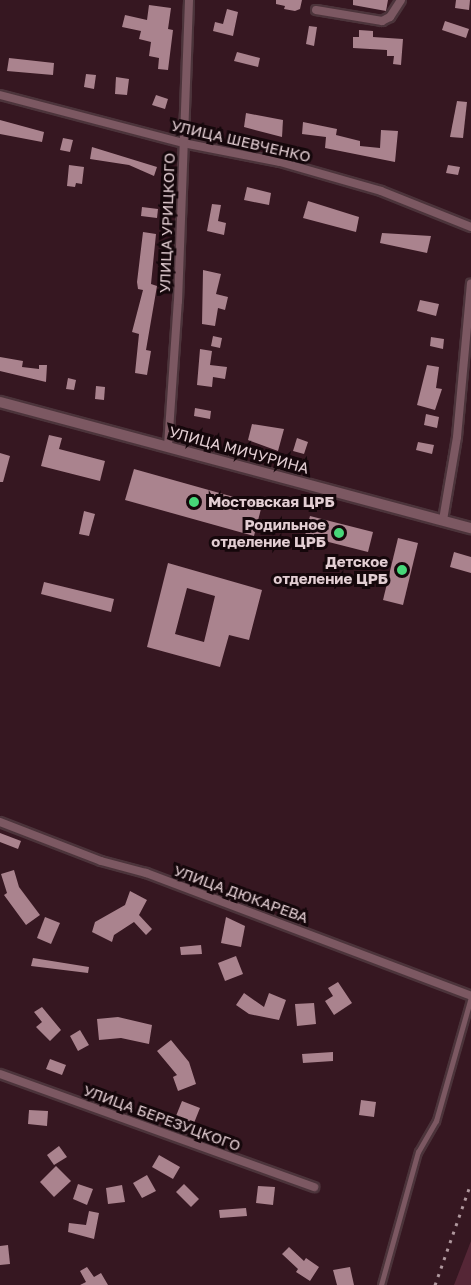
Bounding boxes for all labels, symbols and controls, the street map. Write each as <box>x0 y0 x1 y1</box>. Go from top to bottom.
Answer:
street label: УЛИЦА ШЕВЧЕНКО <box>169 116 313 166</box>
street label: УЛИЦА УРИЦКОГО <box>156 153 178 293</box>
street label: УЛИЦА МИЧУРИНА <box>167 423 311 477</box>
marker: Мостовская ЦРБ <box>185 493 203 511</box>
place label: Мостовская ЦРБ <box>208 493 335 511</box>
place label: Родильное отделение ЦРБ <box>211 515 326 550</box>
marker: Родильное отделение ЦРБ <box>330 524 348 542</box>
place label: Детское отделение ЦРБ <box>273 552 388 587</box>
marker: Детское отделение ЦРБ <box>393 561 411 579</box>
street label: УЛИЦА ДЮКАРЕВА <box>171 861 311 927</box>
street label: УЛИЦА БЕРЕЗУЦКОГО <box>81 1081 243 1155</box>

